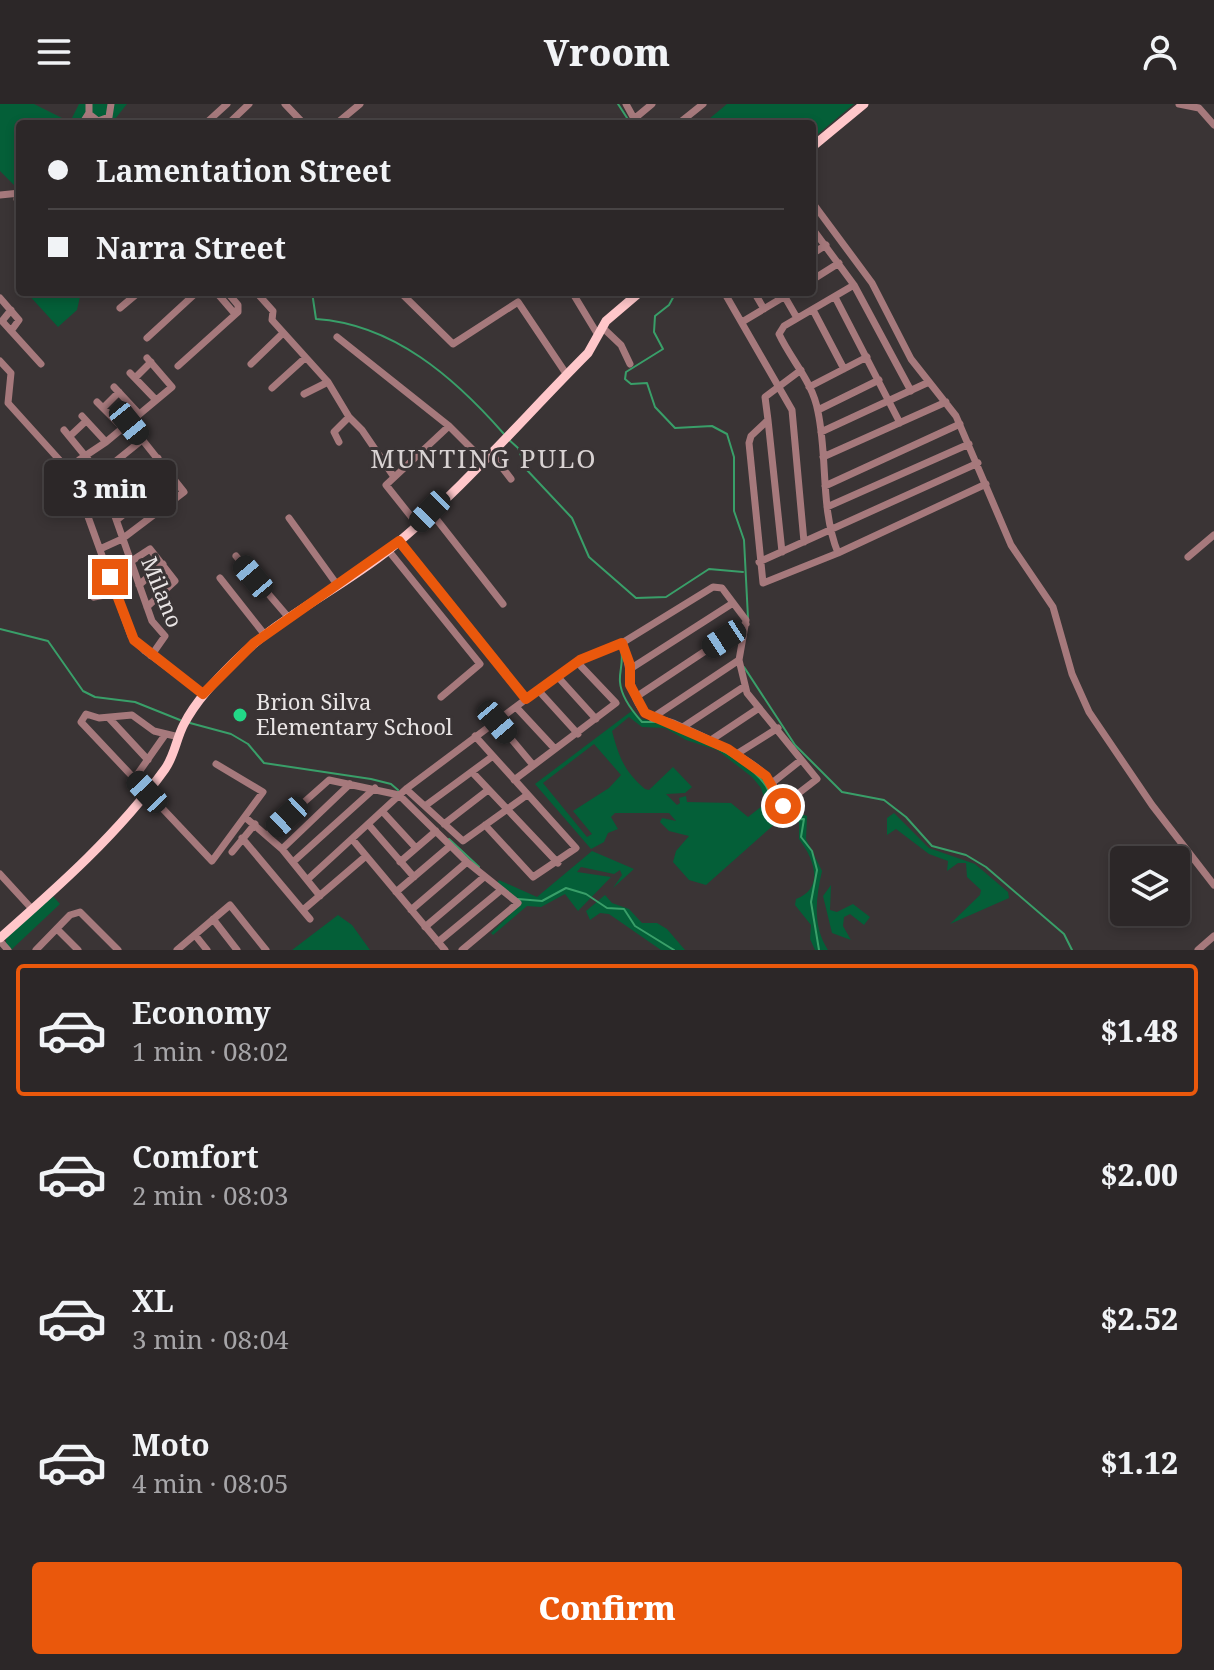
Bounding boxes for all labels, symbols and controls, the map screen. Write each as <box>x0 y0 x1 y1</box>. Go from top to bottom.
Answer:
text: Vroom <box>544 28 670 77</box>
icon: menu <box>32 30 76 74</box>
icon: person <box>1138 30 1182 74</box>
text: Lamentation Street <box>96 150 391 191</box>
text: Narra Street <box>96 227 286 268</box>
car <box>105 397 153 449</box>
district label: MUNTING PULO <box>370 440 598 476</box>
callout: 3 min <box>44 461 176 517</box>
text: 3 min <box>73 470 147 506</box>
car <box>405 485 455 537</box>
car <box>228 551 278 603</box>
street label: Milano <box>135 552 191 631</box>
route end <box>92 559 128 595</box>
car <box>697 616 751 662</box>
place label: Brion Silva Elementary School <box>256 686 453 741</box>
car <box>472 696 522 748</box>
marker: Brion Silva Elementary School <box>231 706 249 724</box>
car <box>122 766 172 818</box>
route start <box>765 788 801 824</box>
car <box>261 792 313 842</box>
map controls <box>1110 846 1190 926</box>
button: layers <box>1110 846 1190 926</box>
text: Economy <box>132 992 271 1033</box>
icon: car <box>36 994 108 1066</box>
text: $1.48 <box>1101 1010 1178 1051</box>
text: 1 min · 08:02 <box>132 1033 289 1069</box>
text: Comfort <box>132 1136 259 1177</box>
icon: car <box>36 1138 108 1210</box>
text: $2.00 <box>1101 1154 1178 1195</box>
text: 2 min · 08:03 <box>132 1177 289 1213</box>
text: XL <box>132 1280 174 1321</box>
icon: car <box>36 1282 108 1354</box>
text: $2.52 <box>1101 1298 1178 1339</box>
text: 3 min · 08:04 <box>132 1321 289 1357</box>
text: Moto <box>132 1424 210 1465</box>
icon: car <box>36 1426 108 1498</box>
text: $1.12 <box>1101 1442 1178 1483</box>
text: 4 min · 08:05 <box>132 1465 289 1501</box>
button: Confirm <box>32 1562 1182 1654</box>

